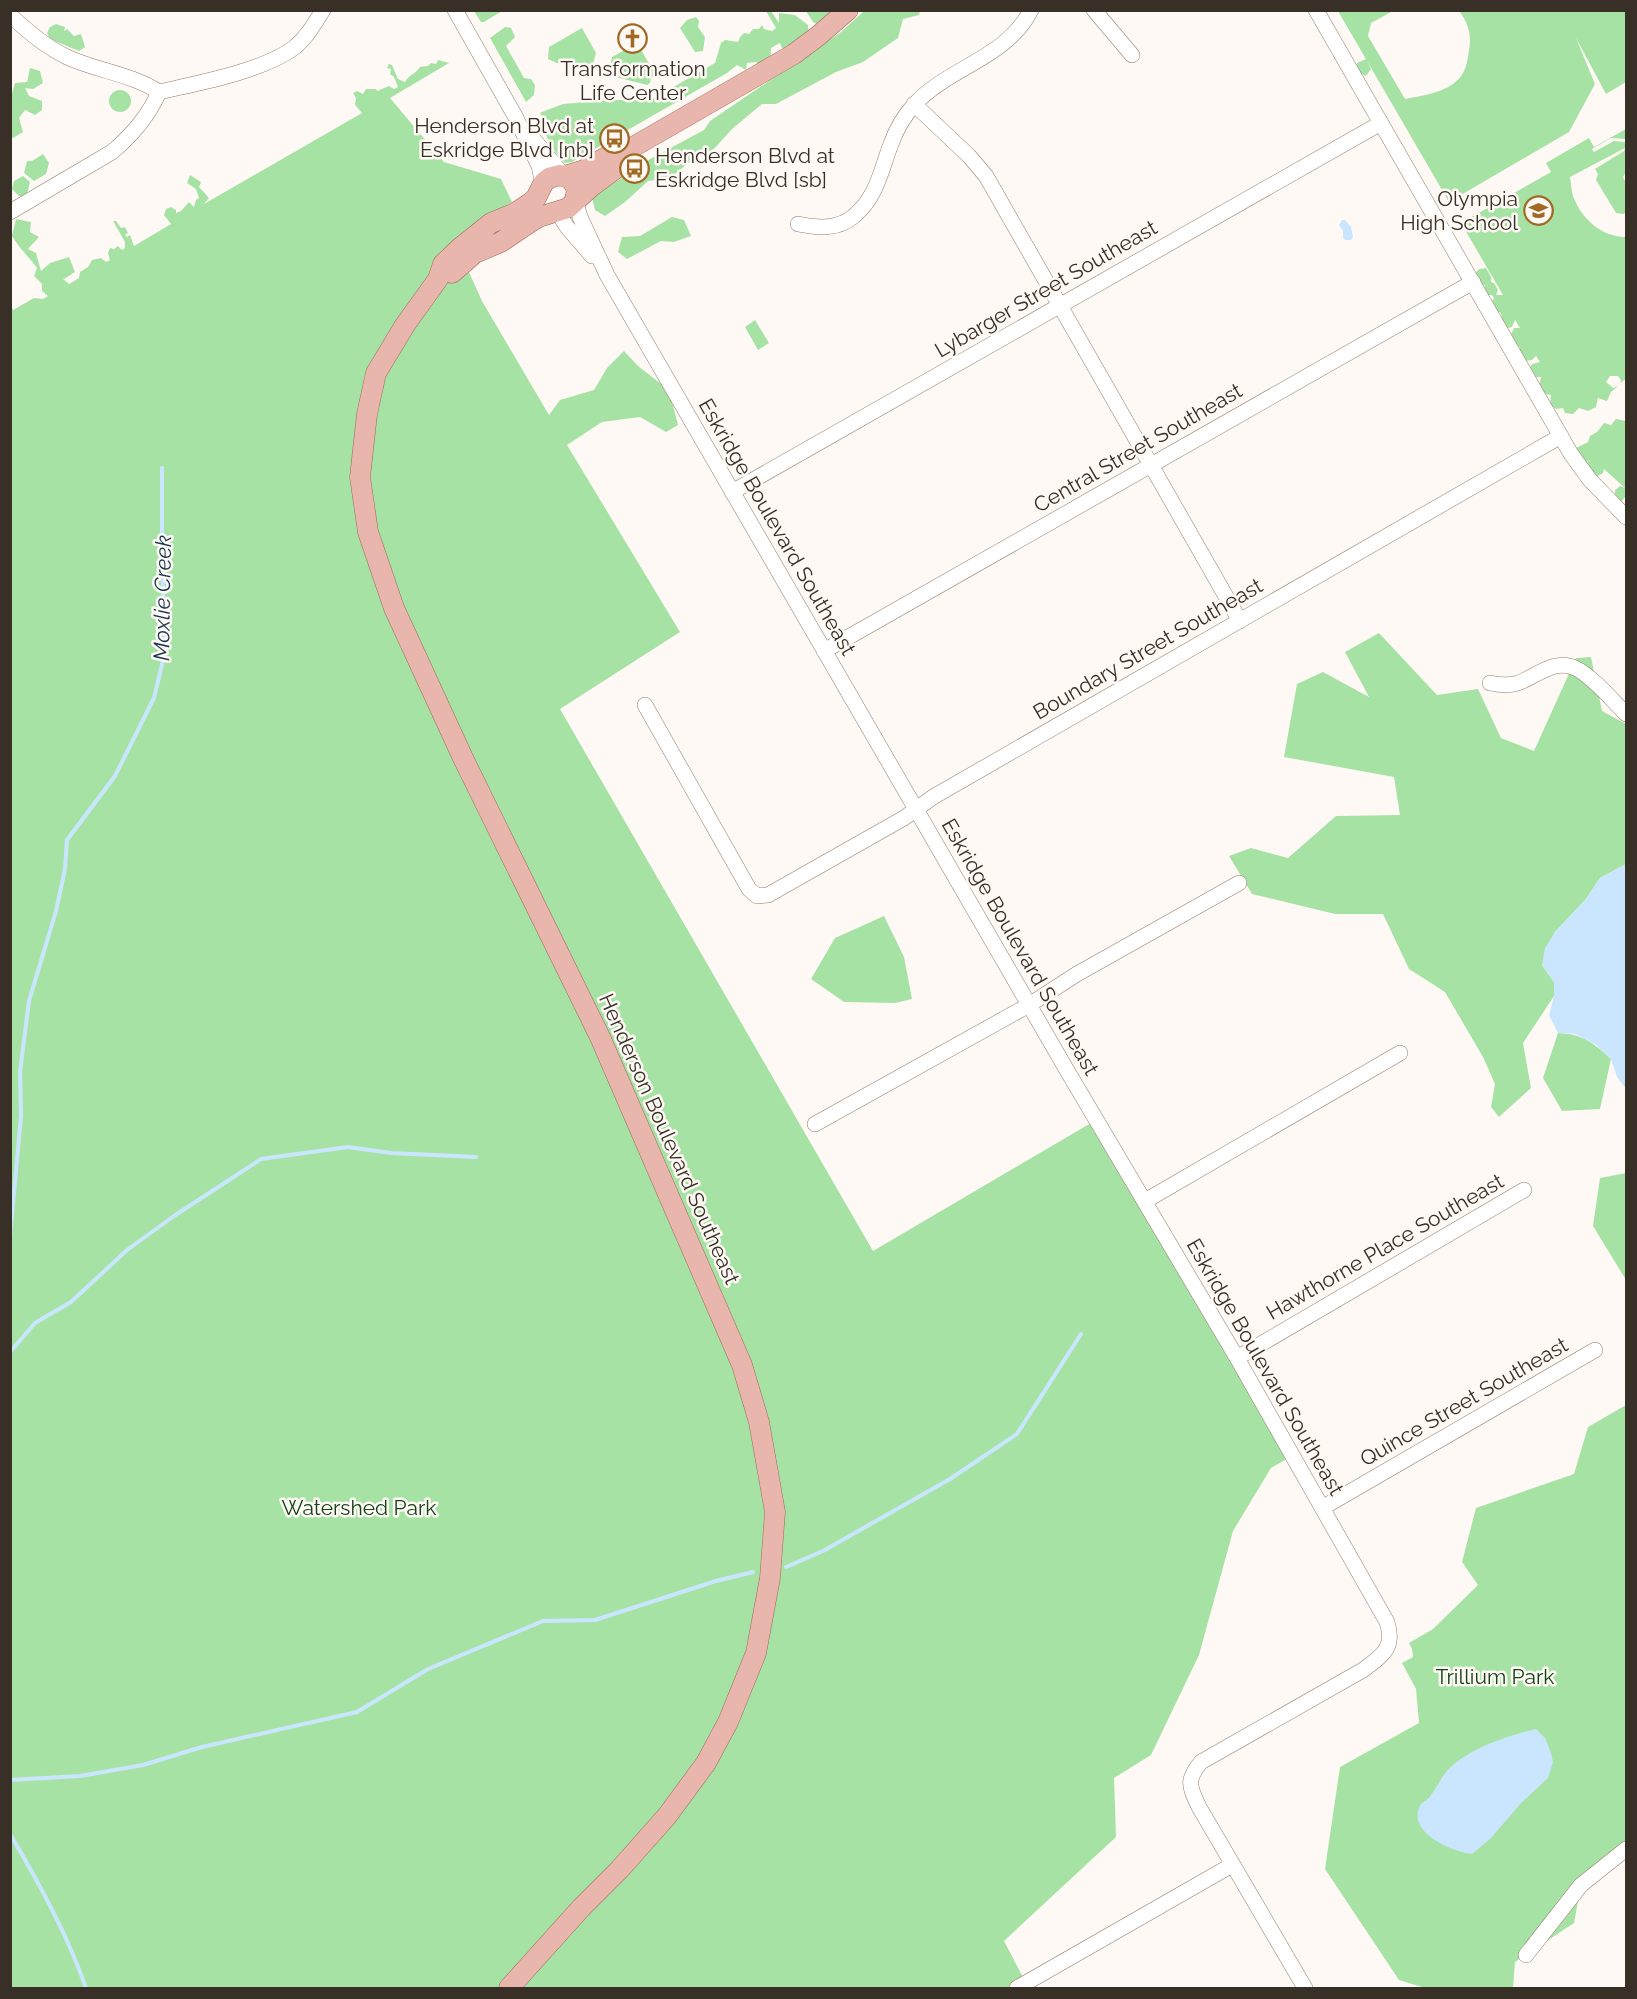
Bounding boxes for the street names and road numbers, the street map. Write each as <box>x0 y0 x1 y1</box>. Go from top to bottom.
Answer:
street label: Lybarger Street Southeast <box>930 215 1161 363</box>
street label: Central Street Southeast <box>1029 378 1246 518</box>
street label: Eskridge Boulevard Southeast <box>694 394 861 660</box>
street label: Boundary Street Southeast <box>1029 573 1267 725</box>
street label: Eskridge Boulevard Southeast <box>937 814 1104 1080</box>
street label: Henderson Boulevard Southeast <box>594 990 745 1288</box>
street label: Hawthorne Place Southeast <box>1262 1168 1508 1325</box>
street label: Eskridge Boulevard Southeast <box>1182 1234 1349 1500</box>
street label: Quince Street Southeast <box>1355 1332 1572 1471</box>

